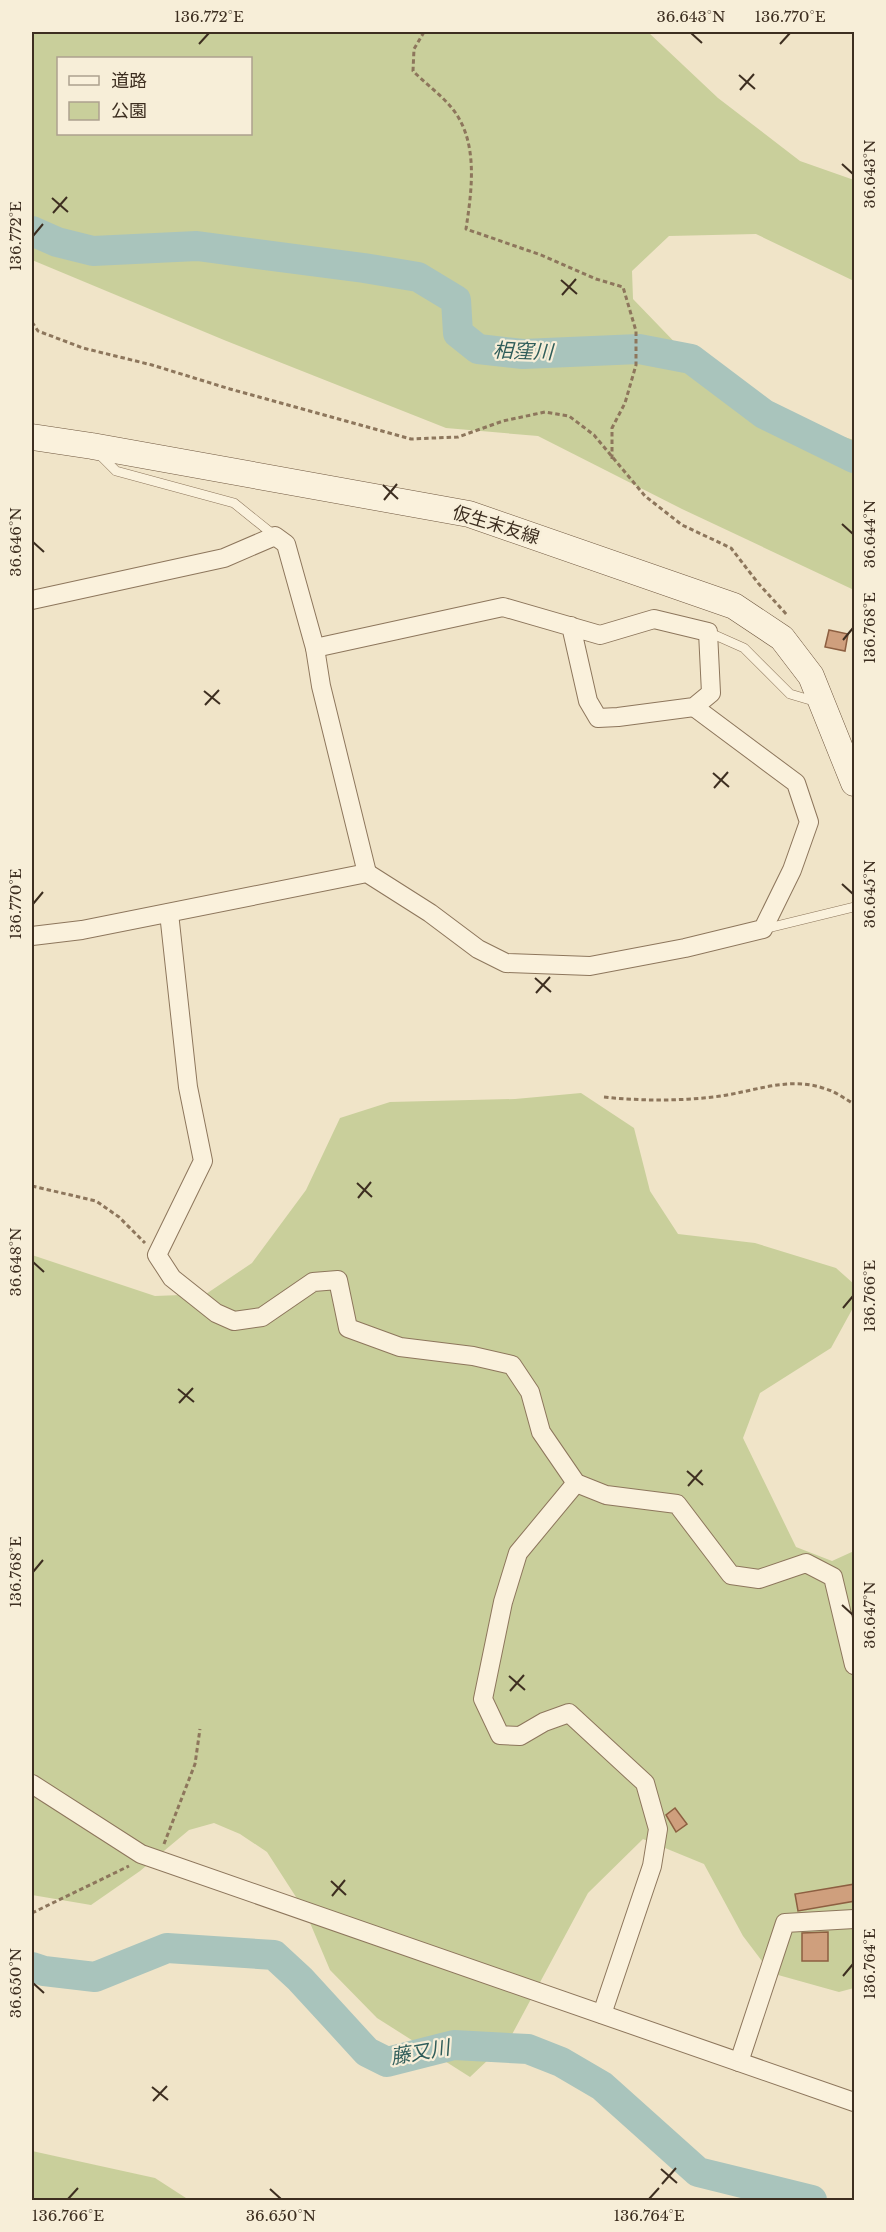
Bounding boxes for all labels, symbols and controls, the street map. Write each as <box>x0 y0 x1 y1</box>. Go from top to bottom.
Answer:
text: 136.772°E <box>174 7 244 26</box>
text: 36.643°N <box>656 7 726 26</box>
text: 136.770°E <box>754 7 826 26</box>
legend <box>57 57 252 135</box>
text: 道路 <box>111 70 147 92</box>
text: 公園 <box>111 100 147 122</box>
text: 36.643°N <box>860 139 879 209</box>
text: 136.772°E <box>6 201 25 271</box>
water label: 相窪川 <box>493 338 555 364</box>
text: 36.644°N <box>860 500 879 568</box>
street label: 仮生末友線 <box>450 501 542 549</box>
text: 36.646°N <box>6 507 25 577</box>
text: 136.768°E <box>860 592 879 664</box>
text: 36.645°N <box>860 860 879 928</box>
text: 136.770°E <box>6 868 25 940</box>
text: 36.648°N <box>6 1228 25 1296</box>
text: 136.766°E <box>860 1260 879 1332</box>
text: 136.768°E <box>6 1536 25 1608</box>
text: 36.647°N <box>860 1581 879 1649</box>
text: 136.764°E <box>860 1928 879 2000</box>
text: 36.650°N <box>6 1948 25 2018</box>
water label: 藤又川 <box>388 2035 454 2069</box>
text: 136.766°E <box>32 2206 104 2225</box>
text: 36.650°N <box>246 2206 316 2225</box>
text: 136.764°E <box>613 2206 685 2225</box>

